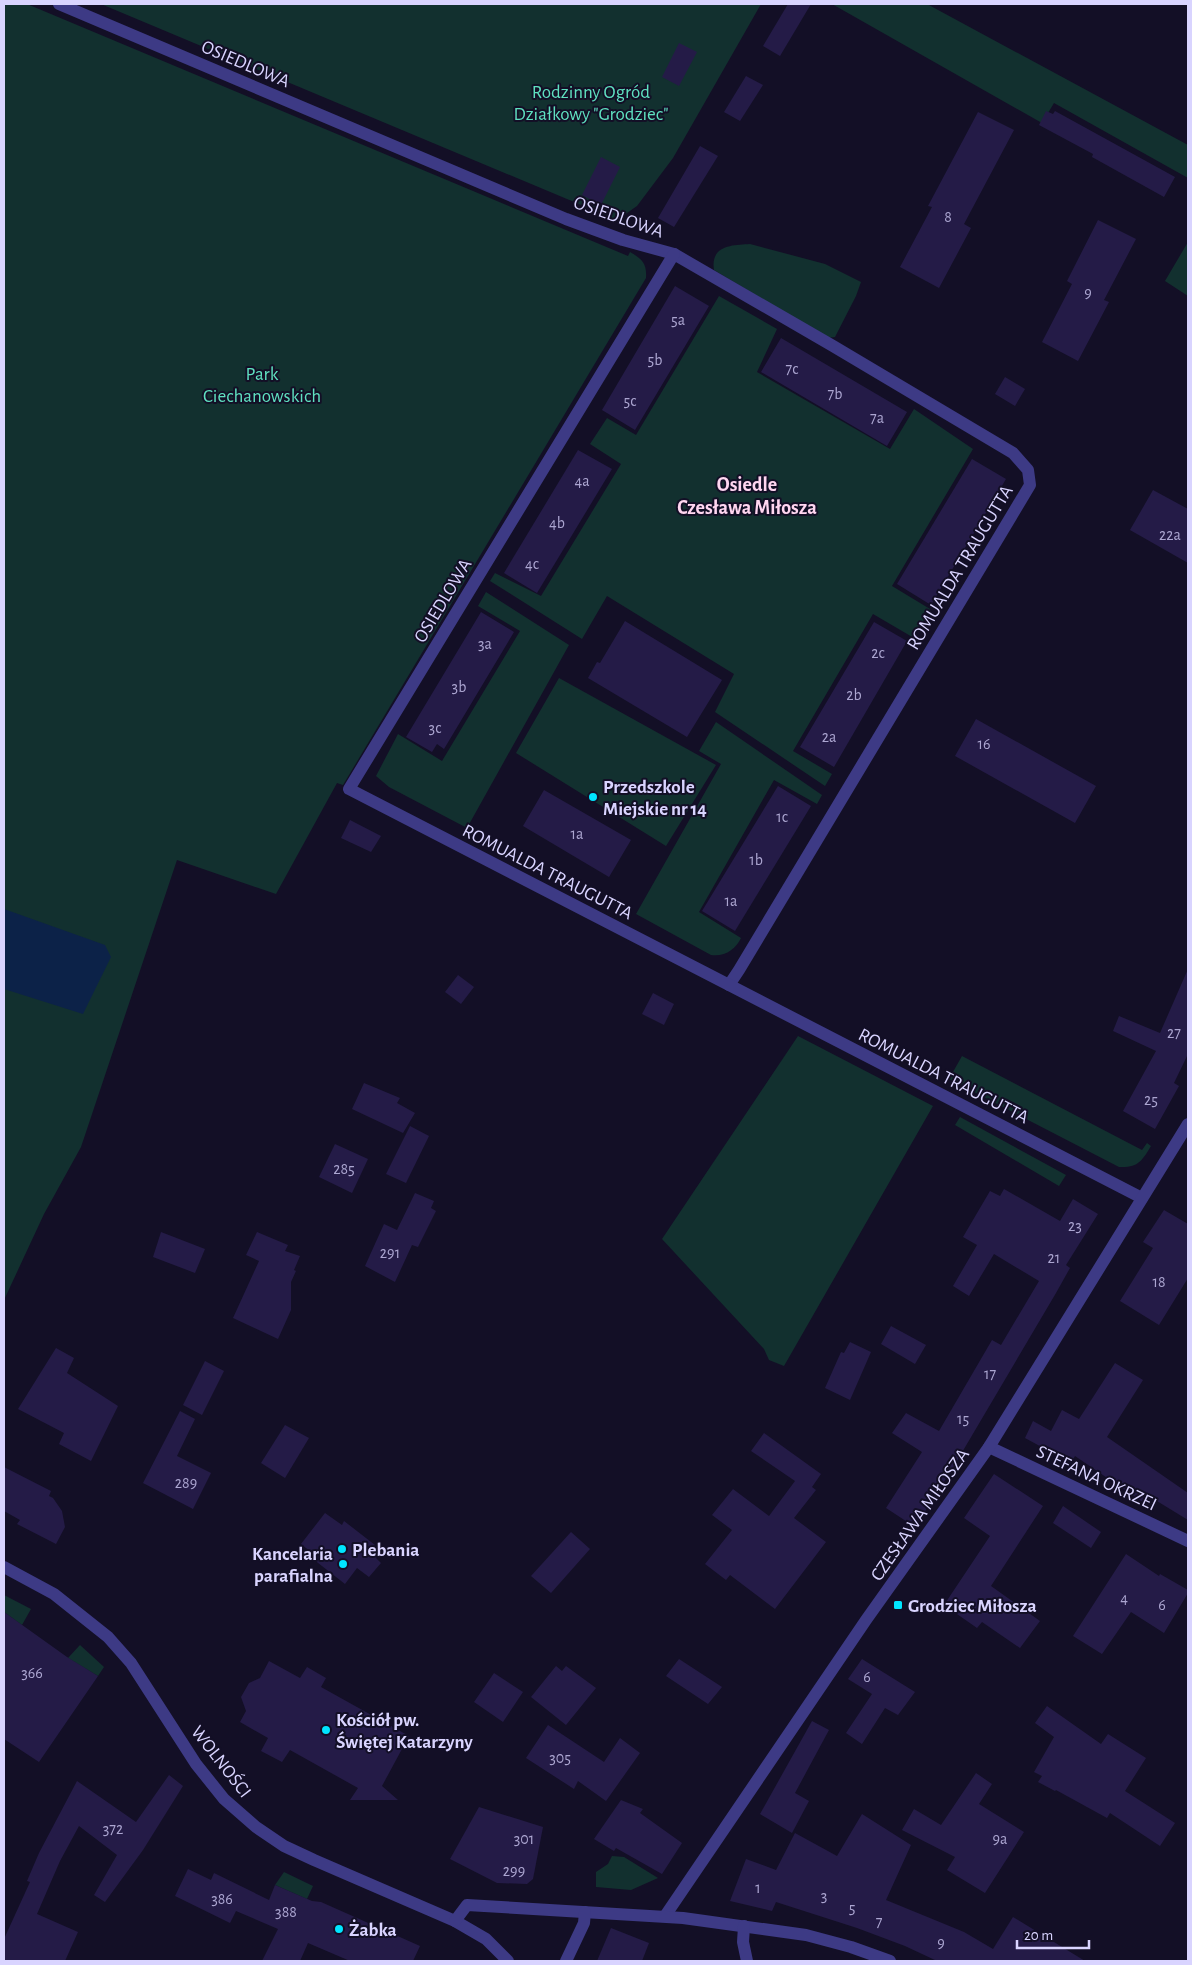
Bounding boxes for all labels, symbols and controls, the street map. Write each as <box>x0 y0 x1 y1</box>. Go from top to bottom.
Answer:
street label: OSIEDLOWA <box>198 37 292 92</box>
park label: Rodzinny Ogród Działkowy "Grodziec" <box>513 83 669 124</box>
street label: OSIEDLOWA <box>571 193 666 242</box>
house number: 8 <box>944 209 952 225</box>
house number: 9 <box>1084 285 1092 301</box>
house number: 5a <box>671 312 685 328</box>
house number: 5b <box>648 352 662 368</box>
house number: 7c <box>786 361 798 377</box>
park label: Park Ciechanowskich <box>203 365 321 406</box>
house number: 7b <box>828 386 842 402</box>
house number: 5c <box>624 393 636 409</box>
house number: 7a <box>870 410 884 426</box>
house number: 4a <box>574 473 590 489</box>
district label: Osiedle Czesława Miłosza <box>677 475 817 518</box>
street label: ROMUALDA TRAUGUTTA <box>904 482 1017 653</box>
house number: 4b <box>549 515 565 531</box>
house number: 22a <box>1159 527 1181 543</box>
street label: OSIEDLOWA <box>411 556 476 646</box>
house number: 4c <box>525 556 539 572</box>
house number: 3a <box>478 636 492 652</box>
house number: 2c <box>871 645 885 661</box>
house number: 3b <box>452 679 466 695</box>
house number: 2b <box>846 687 862 703</box>
house number: 3c <box>429 720 441 736</box>
house number: 2a <box>822 729 836 745</box>
house number: 16 <box>977 736 991 752</box>
place label: Przedszkole Miejskie nr 14 <box>603 778 707 819</box>
marker: Przedszkole Miejskie nr 14 <box>587 791 599 803</box>
house number: 1c <box>776 809 788 825</box>
street label: ROMUALDA TRAUGUTTA <box>459 821 636 924</box>
house number: 1a <box>571 826 583 842</box>
house number: 1b <box>749 852 763 868</box>
house number: 1a <box>725 893 737 909</box>
street label: ROMUALDA TRAUGUTTA <box>855 1025 1032 1128</box>
house number: 27 <box>1167 1025 1181 1041</box>
house number: 25 <box>1144 1092 1158 1108</box>
house number: 285 <box>333 1161 355 1177</box>
house number: 23 <box>1068 1218 1082 1234</box>
house number: 291 <box>380 1245 400 1261</box>
house number: 21 <box>1048 1250 1060 1266</box>
house number: 18 <box>1152 1274 1166 1290</box>
house number: 17 <box>984 1366 996 1382</box>
house number: 15 <box>957 1411 969 1427</box>
street label: STEFANA OKRZEI <box>1033 1442 1159 1514</box>
street label: CZESŁAWA MIŁOSZA <box>867 1445 973 1585</box>
house number: 289 <box>175 1475 197 1491</box>
place label: Plebania <box>352 1541 420 1560</box>
marker: Plebania <box>336 1543 348 1555</box>
place label: Kancelaria parafialna <box>252 1545 333 1586</box>
marker: Kancelaria parafialna <box>337 1558 349 1570</box>
house number: 4 <box>1120 1590 1128 1606</box>
place label: Grodziec Miłosza <box>908 1597 1037 1616</box>
house number: 6 <box>1158 1597 1166 1613</box>
marker: Grodziec Miłosza <box>892 1599 904 1611</box>
house number: 366 <box>21 1665 43 1681</box>
house number: 6 <box>863 1669 871 1685</box>
place label: Kościół pw. Świętej Katarzyny <box>336 1711 473 1752</box>
street label: WOLNOŚCI <box>187 1721 256 1801</box>
marker: Kościół pw. Świętej Katarzyny <box>320 1724 332 1736</box>
house number: 305 <box>549 1750 571 1766</box>
house number: 372 <box>103 1821 123 1837</box>
house number: 301 <box>514 1831 534 1847</box>
house number: 9a <box>993 1831 1007 1847</box>
house number: 299 <box>503 1863 525 1879</box>
house number: 1 <box>755 1880 761 1896</box>
house number: 3 <box>821 1888 827 1904</box>
house number: 386 <box>211 1891 233 1907</box>
house number: 5 <box>849 1900 855 1916</box>
house number: 388 <box>275 1904 297 1920</box>
house number: 7 <box>876 1914 883 1930</box>
scale bar <box>1017 1918 1090 1950</box>
place label: Żabka <box>349 1919 397 1940</box>
marker: Żabka <box>333 1923 345 1935</box>
text: 20 m <box>1024 1928 1053 1943</box>
house number: 9 <box>937 1935 945 1951</box>

